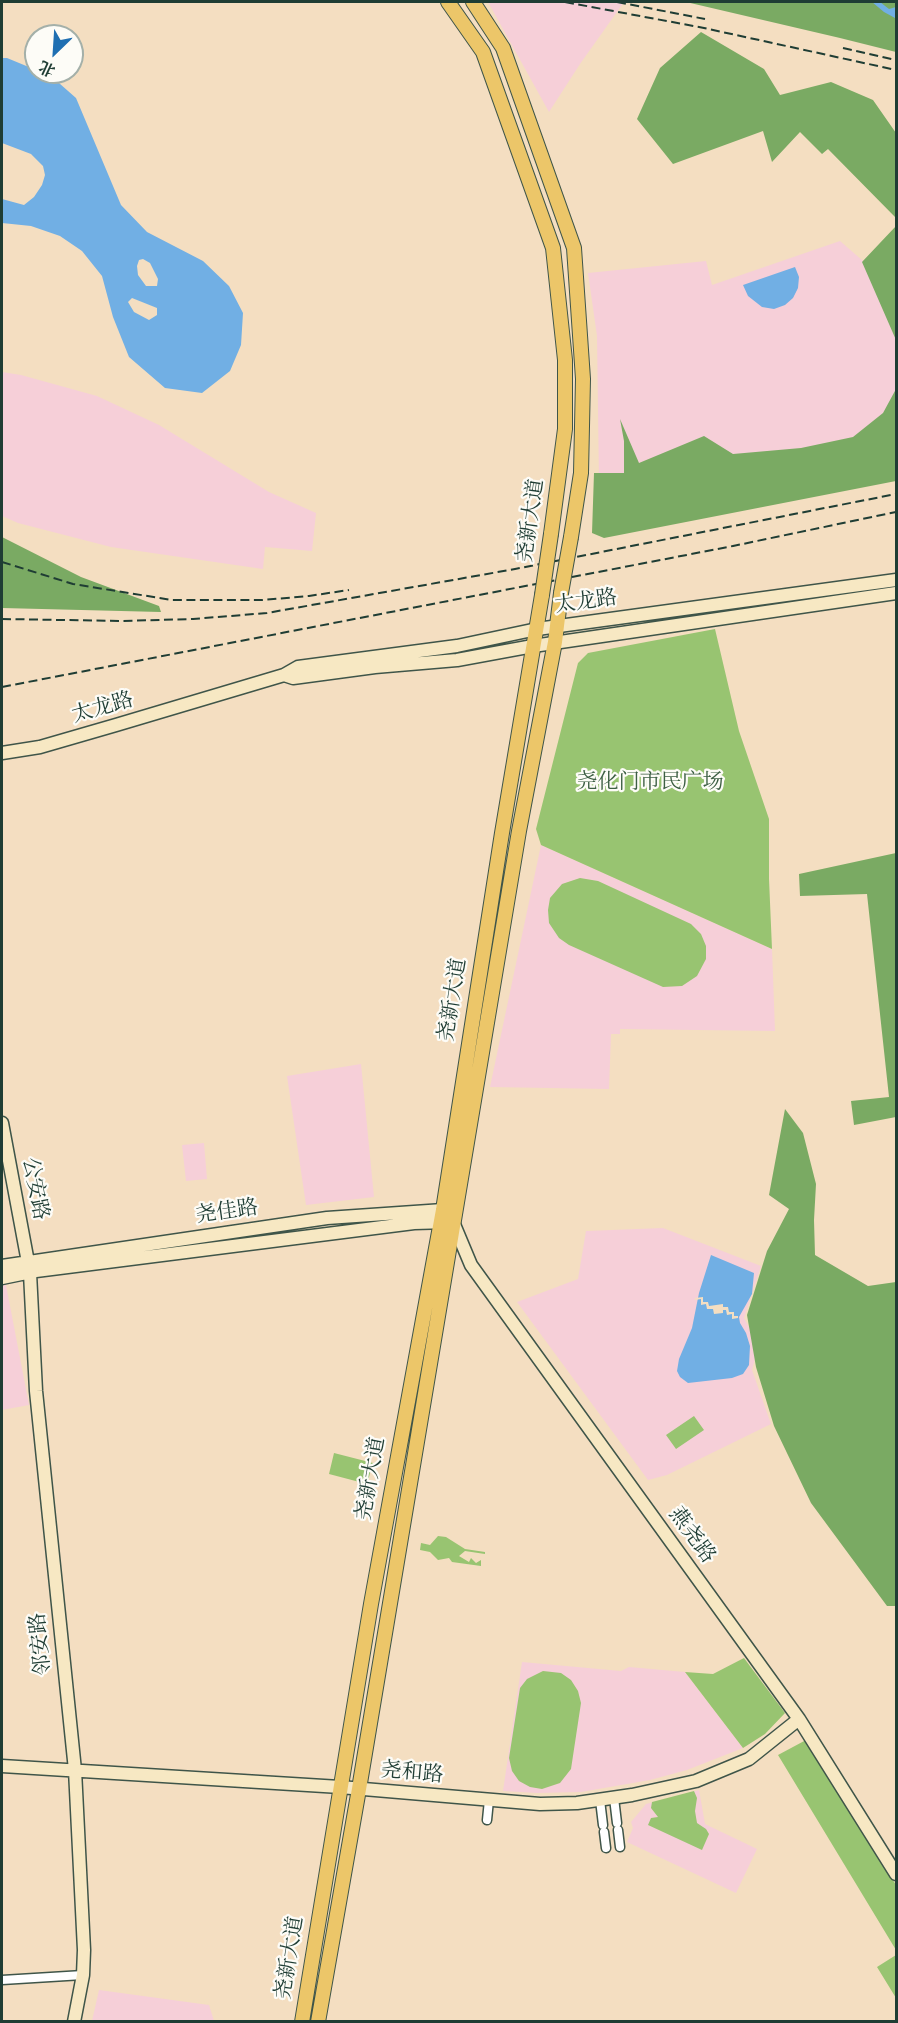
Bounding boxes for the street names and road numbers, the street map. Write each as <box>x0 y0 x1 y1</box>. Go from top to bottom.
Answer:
street label: 尧新大道 <box>514 478 550 564</box>
street label: 太龙路 <box>553 586 619 620</box>
street label: 太龙路 <box>69 688 137 730</box>
street label: 尧新大道 <box>435 957 473 1043</box>
street label: 公安路 <box>16 1156 52 1222</box>
street label: 尧佳路 <box>194 1196 260 1230</box>
street label: 尧新大道 <box>352 1435 392 1523</box>
street label: 燕尧路 <box>662 1503 720 1569</box>
street label: 邻安路 <box>26 1611 58 1677</box>
street label: 尧和路 <box>380 1759 444 1789</box>
street label: 尧新大道 <box>272 1915 310 2001</box>

